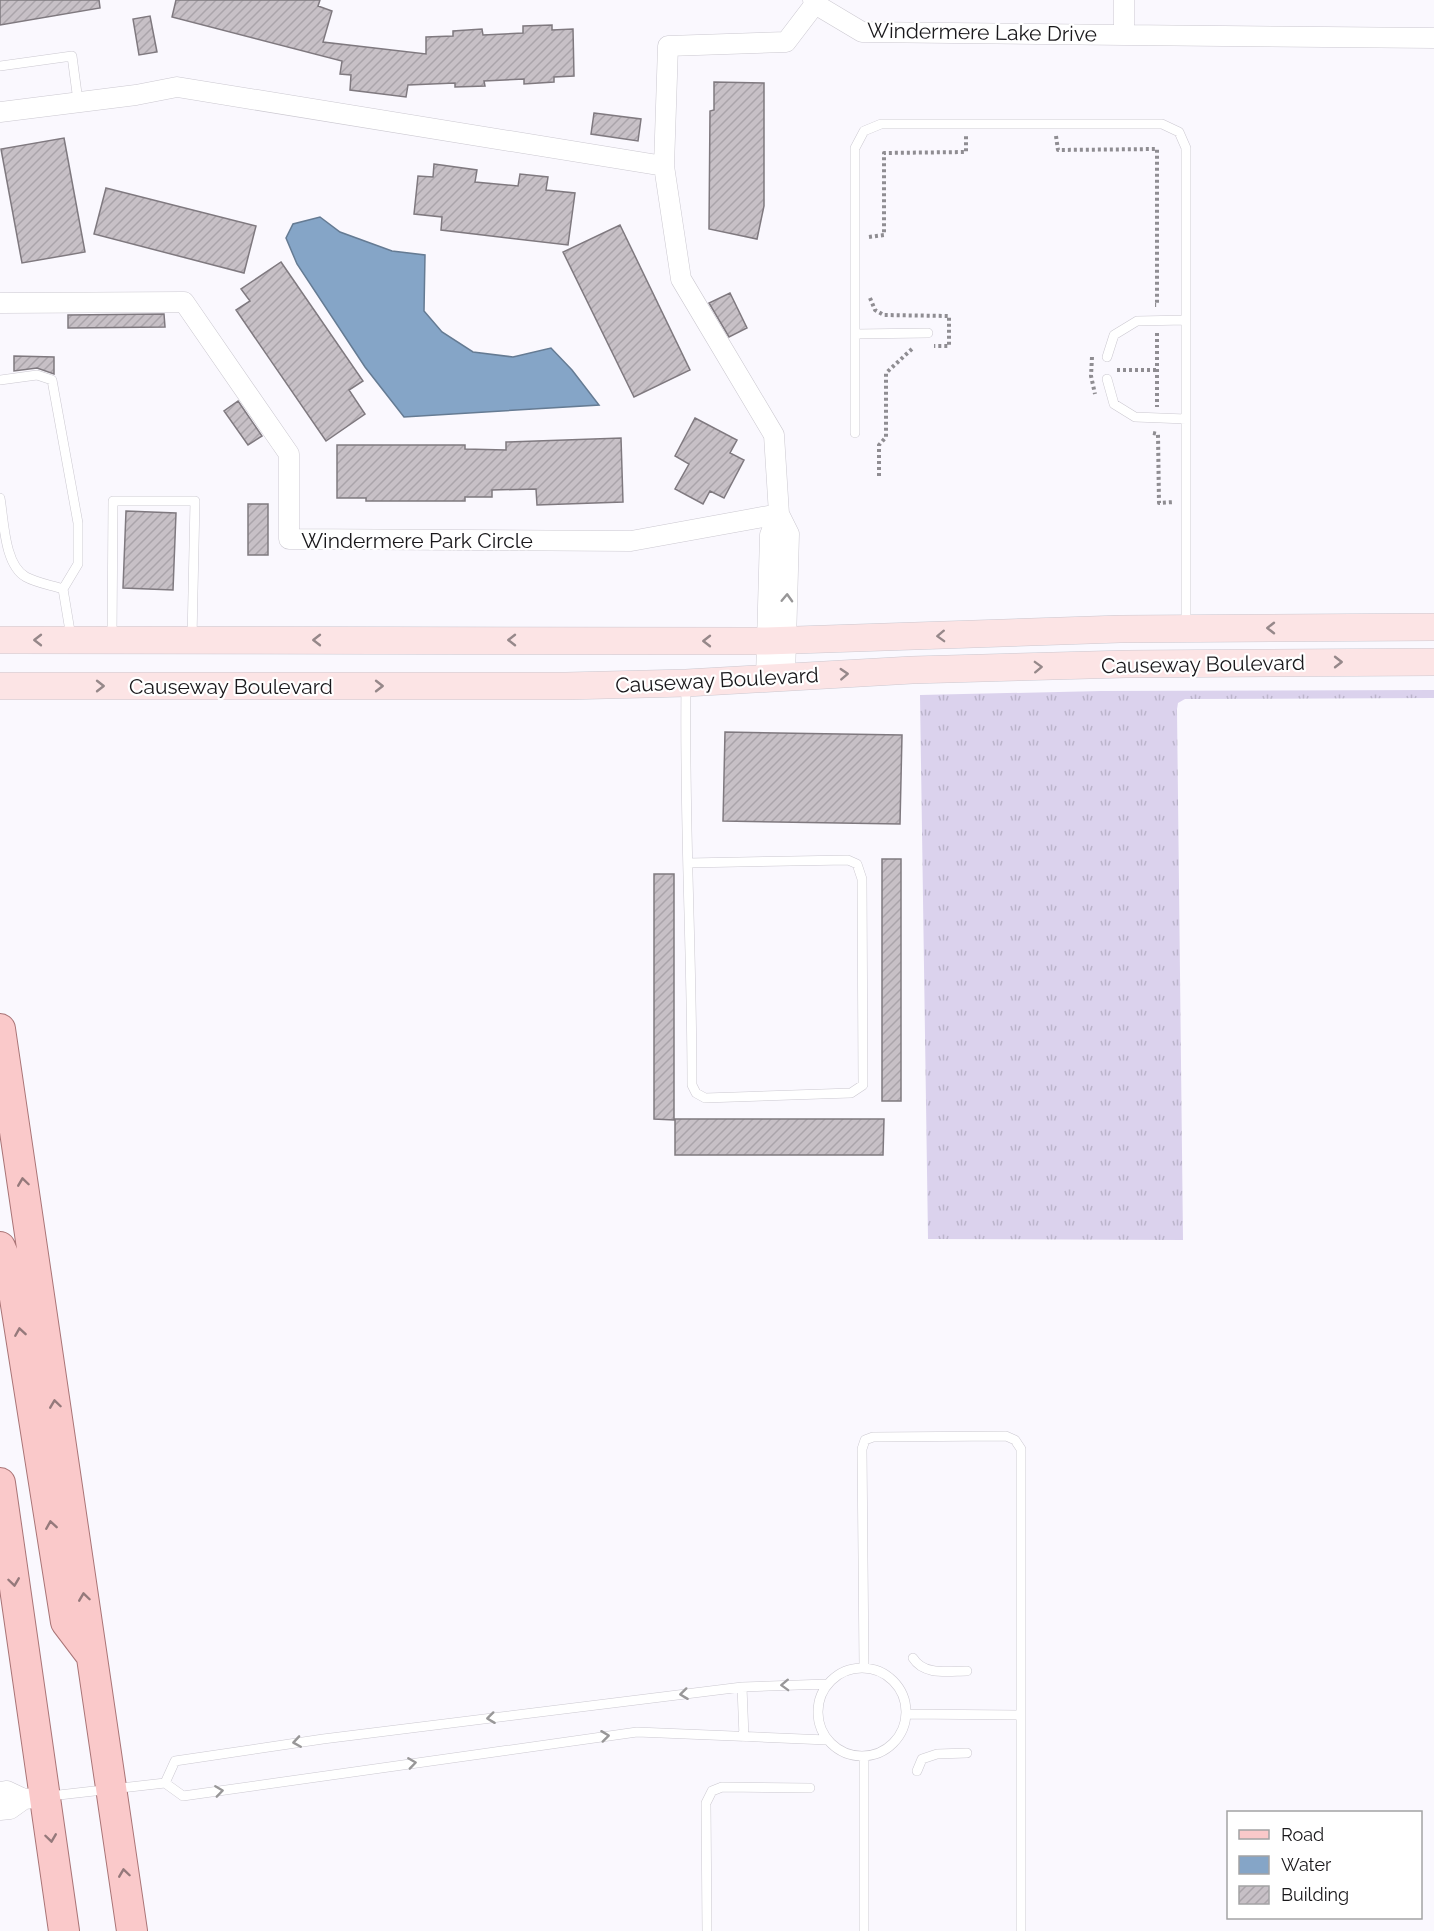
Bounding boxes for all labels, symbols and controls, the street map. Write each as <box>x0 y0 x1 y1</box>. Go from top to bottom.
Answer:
street label: Windermere Lake Drive <box>867 17 1097 47</box>
street label: Windermere Park Circle <box>301 528 533 553</box>
one-way arrow <box>780 593 793 602</box>
one-way arrow <box>1266 622 1275 634</box>
one-way arrow <box>937 629 946 642</box>
one-way arrow <box>34 634 43 646</box>
one-way arrow <box>313 634 322 646</box>
one-way arrow <box>508 634 517 646</box>
one-way arrow <box>703 635 712 647</box>
street label: Causeway Boulevard <box>1101 650 1305 678</box>
one-way arrow <box>1334 656 1343 668</box>
one-way arrow <box>1034 660 1043 673</box>
street label: Causeway Boulevard <box>615 662 819 698</box>
one-way arrow <box>839 668 848 681</box>
street label: Causeway Boulevard <box>129 674 333 699</box>
one-way arrow <box>96 680 105 692</box>
one-way arrow <box>375 680 384 692</box>
one-way arrow <box>17 1178 29 1187</box>
one-way arrow <box>15 1328 27 1337</box>
one-way arrow <box>50 1399 62 1409</box>
one-way arrow <box>45 1520 57 1529</box>
one-way arrow <box>8 1578 20 1587</box>
one-way arrow <box>78 1592 90 1602</box>
one-way arrow <box>780 1679 789 1692</box>
one-way arrow <box>680 1688 689 1700</box>
one-way arrow <box>486 1711 495 1724</box>
one-way arrow <box>601 1731 610 1743</box>
one-way arrow <box>293 1736 302 1748</box>
one-way arrow <box>408 1758 417 1770</box>
one-way arrow <box>214 1785 224 1797</box>
legend <box>1227 1811 1422 1919</box>
text: Road <box>1281 1824 1324 1845</box>
one-way arrow <box>44 1833 56 1842</box>
text: Water <box>1281 1854 1332 1875</box>
one-way arrow <box>118 1868 130 1878</box>
text: Building <box>1281 1884 1349 1905</box>

